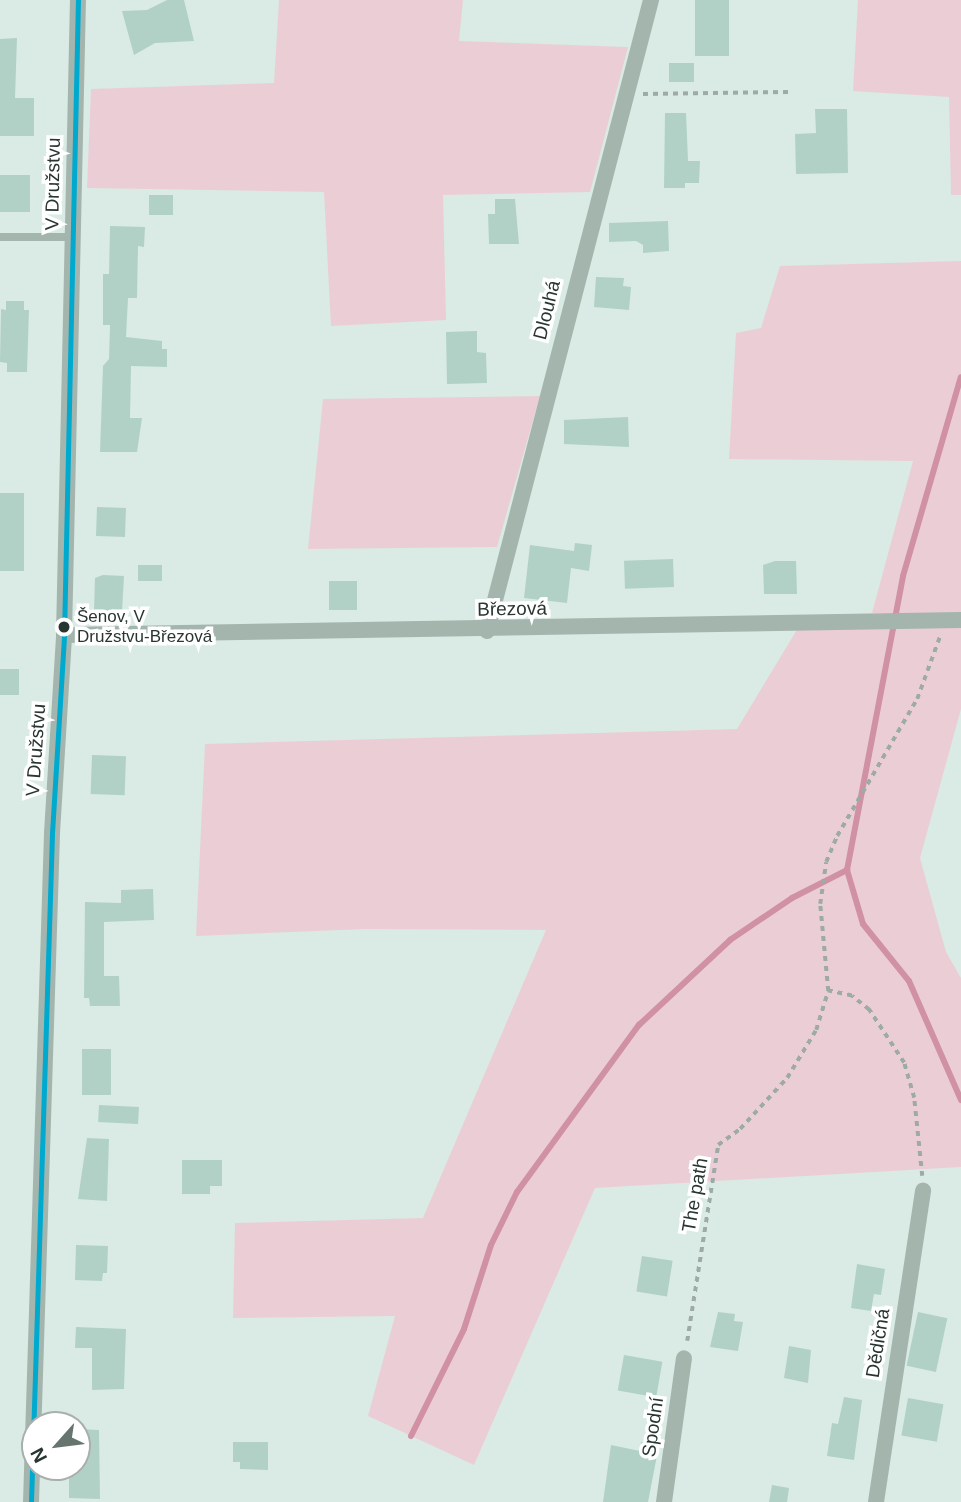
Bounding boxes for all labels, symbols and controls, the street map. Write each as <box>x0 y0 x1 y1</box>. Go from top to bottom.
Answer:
street label: V Družstvu <box>41 137 65 231</box>
street label: Dlouhá <box>529 278 565 342</box>
street label: Březová <box>477 597 547 621</box>
place label: Šenov, V Družstvu-Březová <box>77 607 212 647</box>
marker: Šenov, V Družstvu-Březová <box>57 620 71 634</box>
street label: V Družstvu <box>21 703 51 797</box>
street label: The path <box>677 1156 713 1234</box>
street label: Dědičná <box>861 1307 895 1379</box>
street label: Spodní <box>638 1396 668 1458</box>
north arrow <box>21 1411 91 1481</box>
text: N <box>26 1444 51 1466</box>

